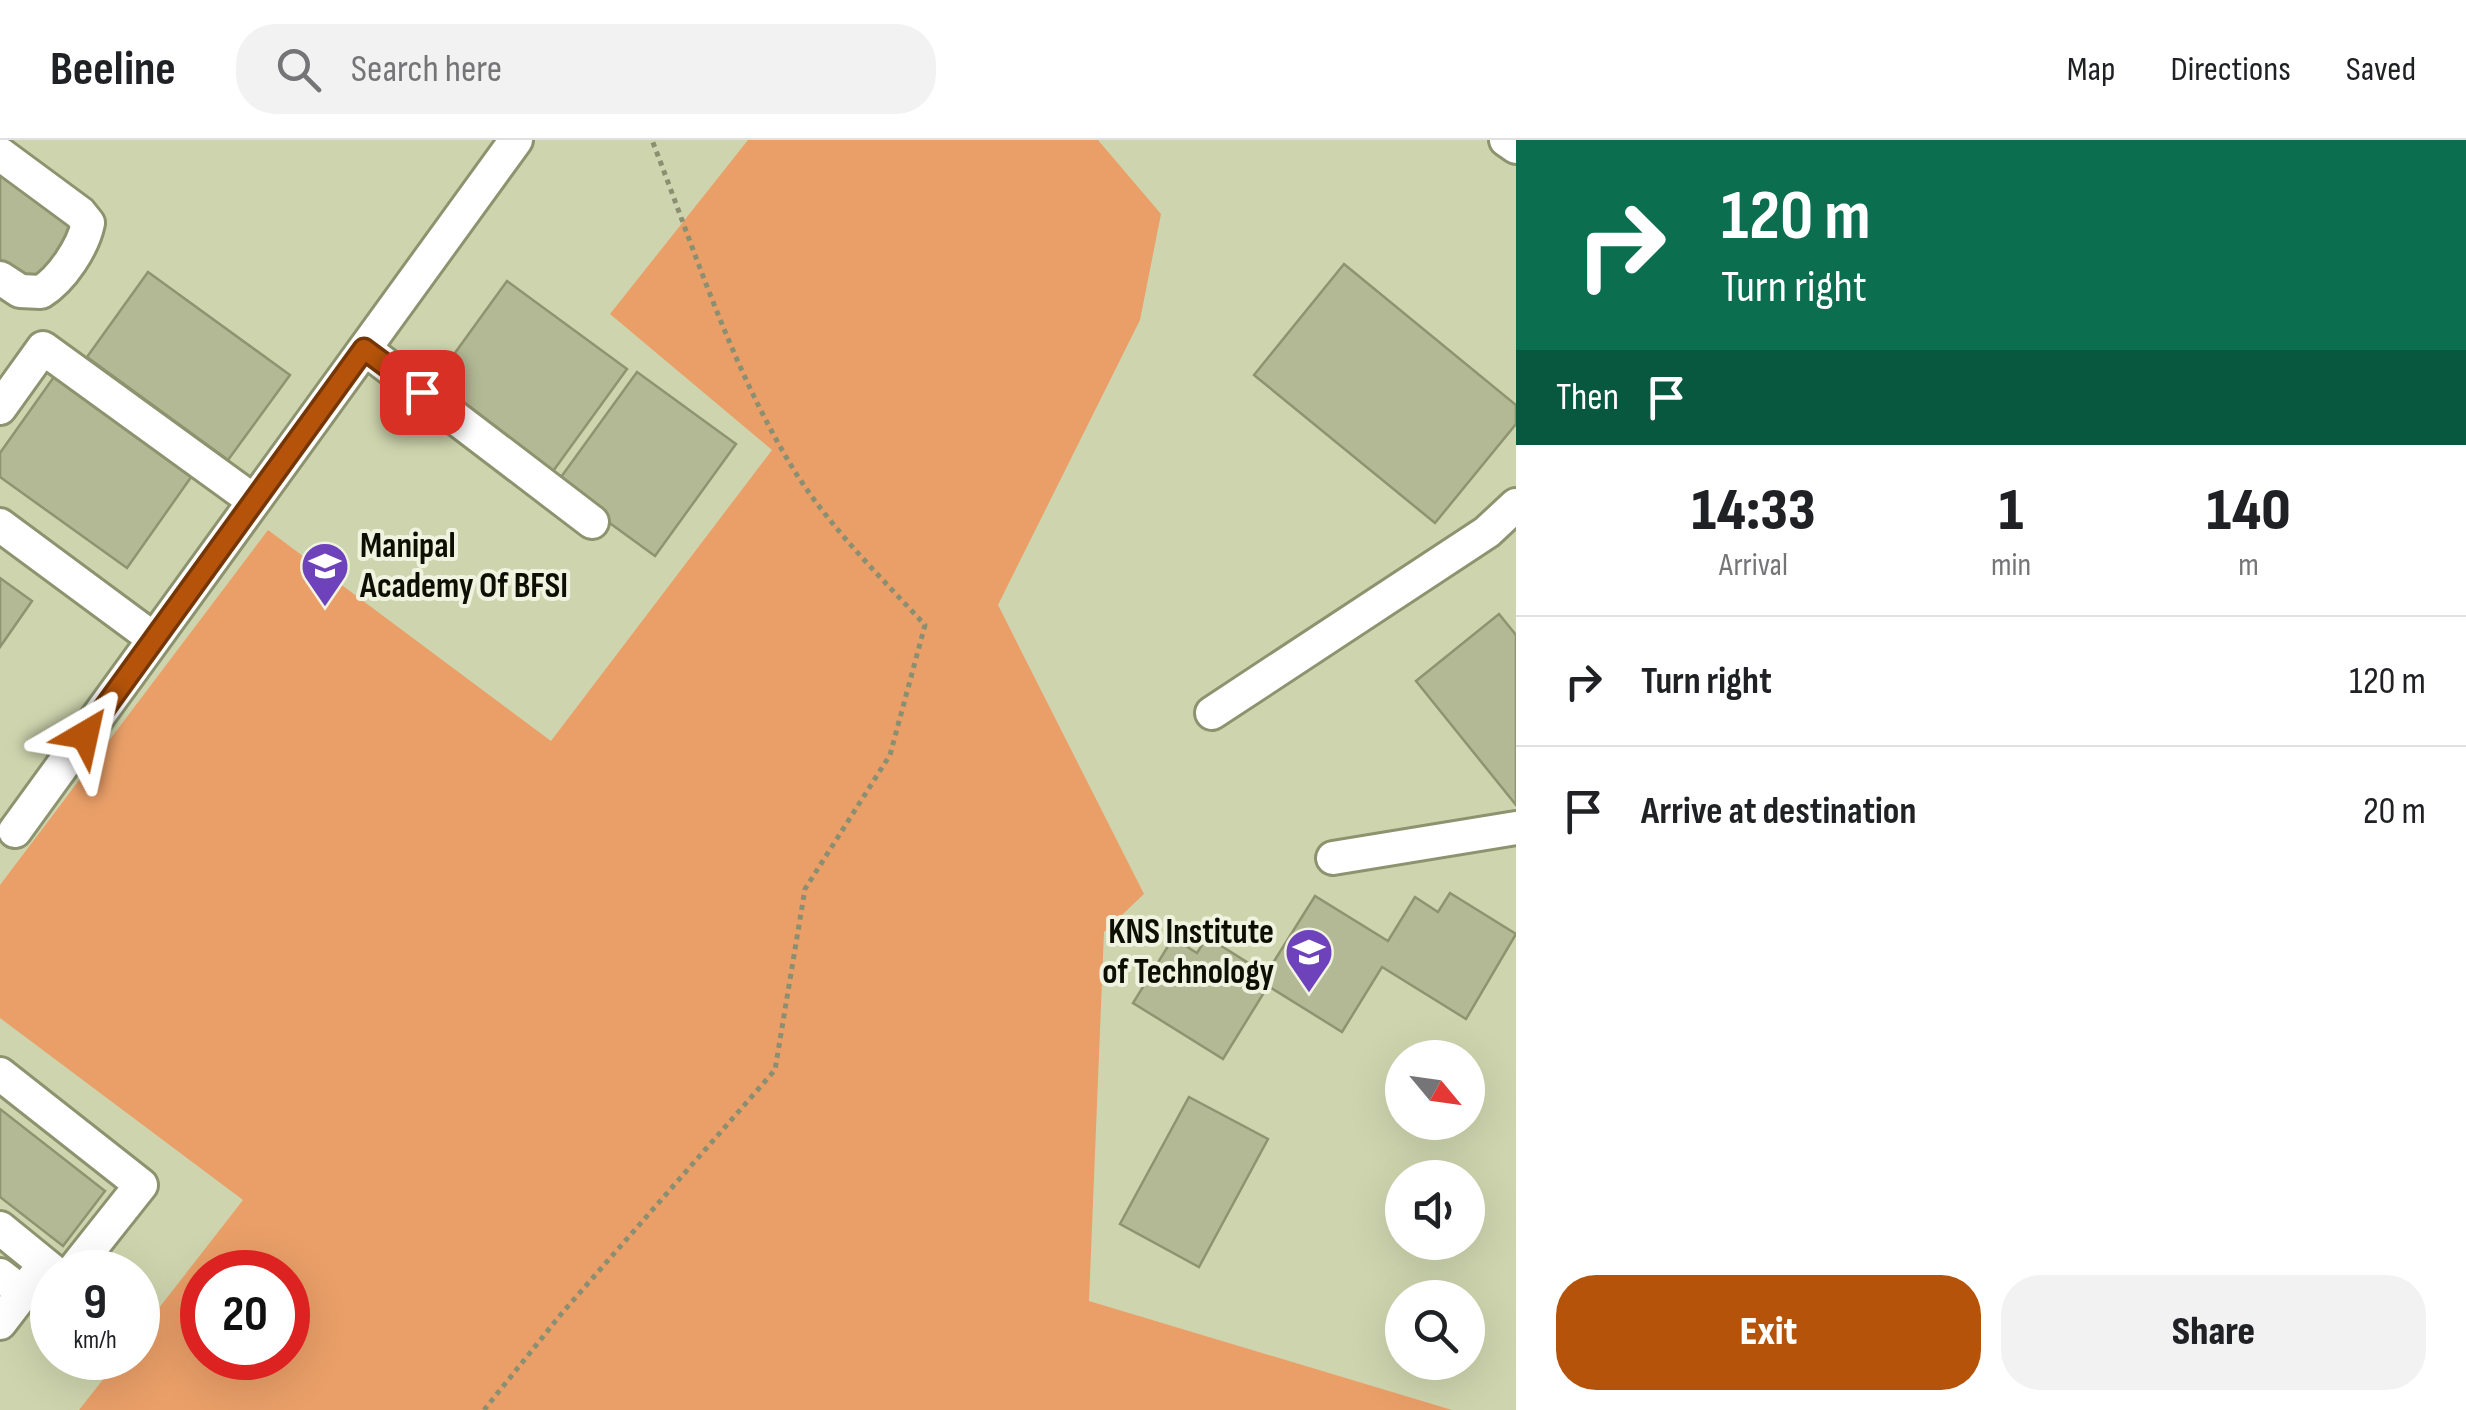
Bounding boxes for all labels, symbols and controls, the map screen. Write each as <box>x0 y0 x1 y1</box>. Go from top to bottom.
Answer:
search box <box>236 24 936 114</box>
text: Beeline <box>50 41 176 98</box>
icon: search <box>271 42 326 97</box>
text: Search here <box>351 47 502 92</box>
text: Map <box>2067 48 2116 91</box>
text: Directions <box>2171 48 2291 91</box>
text: Saved <box>2346 48 2416 91</box>
text: 120 m <box>1721 175 1871 259</box>
icon: right <box>1556 180 1686 310</box>
text: Turn right <box>1721 260 1867 315</box>
pin <box>380 350 465 435</box>
icon: arrive <box>395 365 450 420</box>
icon: arrive <box>1639 370 1694 425</box>
text: Then <box>1556 375 1619 420</box>
text: 14:33 <box>1691 475 1816 547</box>
text: 1 <box>1999 475 2023 547</box>
text: 140 <box>2207 475 2291 547</box>
place label: Manipal Academy Of BFSI <box>359 525 568 608</box>
school or university icon: Manipal Academy Of BFSI <box>299 540 351 608</box>
text: Arrival <box>1719 546 1788 585</box>
text: min <box>1991 546 2031 585</box>
text: m <box>2238 546 2259 585</box>
icon: right <box>1556 654 1611 709</box>
text: Turn right <box>1641 659 1772 704</box>
text: 120 m <box>2349 659 2426 704</box>
position arrow <box>33 683 137 787</box>
icon: arrive <box>1556 784 1611 839</box>
text: Arrive at destination <box>1641 789 1916 834</box>
text: 20 m <box>2363 789 2426 834</box>
place label: KNS Institute of Technology <box>1102 911 1274 994</box>
school or university icon: KNS Institute of Technology <box>1283 926 1335 994</box>
north arrow <box>1385 1040 1485 1140</box>
map controls <box>1385 1040 1485 1380</box>
button: sound <box>1385 1160 1485 1260</box>
speed limit sign: 20 <box>180 1250 310 1380</box>
text: 9 <box>83 1273 107 1333</box>
button: Exit <box>1556 1275 1981 1390</box>
button: Share <box>2001 1275 2426 1390</box>
button: search <box>1385 1280 1485 1380</box>
text: km/h <box>73 1325 117 1356</box>

